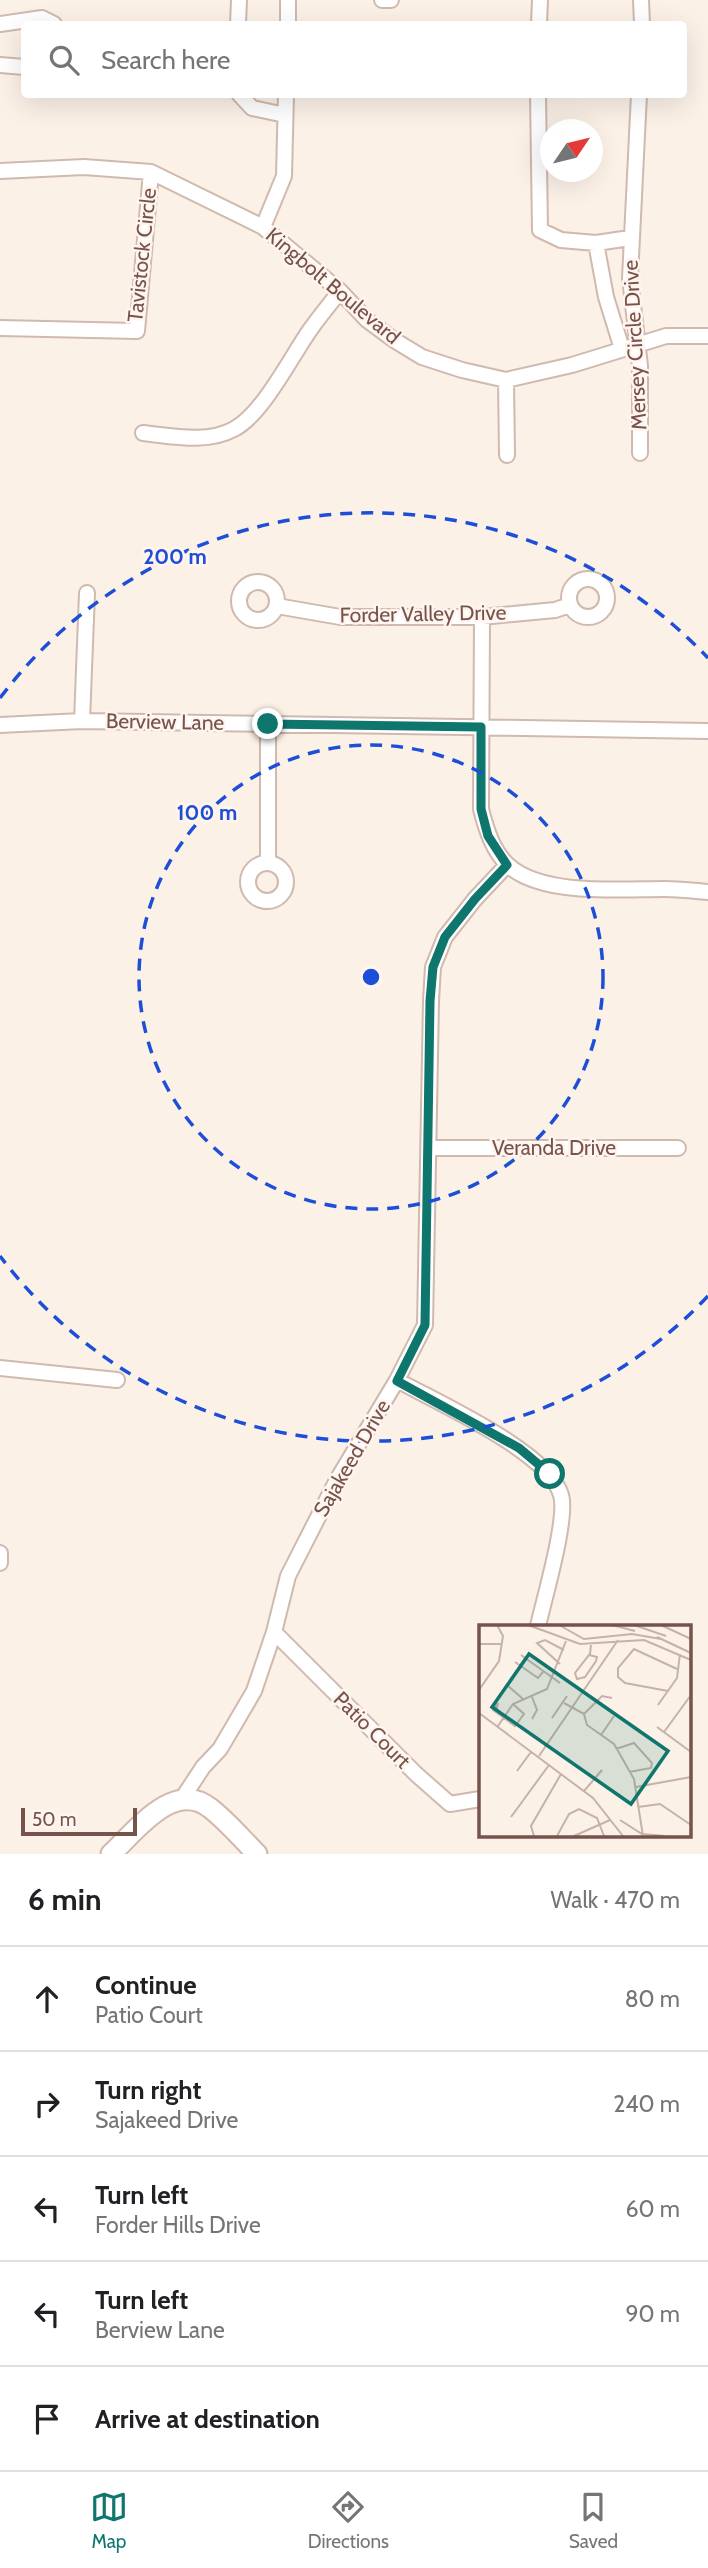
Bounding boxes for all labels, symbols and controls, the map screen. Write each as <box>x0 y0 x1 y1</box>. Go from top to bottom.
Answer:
search box <box>21 21 687 98</box>
icon: search <box>45 41 83 79</box>
text: Search here <box>101 44 230 76</box>
north arrow <box>540 119 603 182</box>
street label: Tavistock Circle <box>122 186 161 323</box>
street label: Kingbolt Boulevard <box>261 222 406 349</box>
street label: Mersey Circle Drive <box>618 259 651 431</box>
text: 200 m <box>143 544 207 569</box>
street label: Forder Valley Drive <box>339 600 507 627</box>
street label: Berview Lane <box>106 708 225 735</box>
route end <box>252 708 283 739</box>
text: 100 m <box>177 800 237 825</box>
centre of rings <box>359 965 383 989</box>
street label: Veranda Drive <box>492 1135 616 1160</box>
street label: Sajakeed Drive <box>308 1395 396 1521</box>
route start <box>534 1458 565 1489</box>
inset map <box>479 1625 690 1836</box>
street label: Patio Court <box>329 1686 416 1773</box>
scale bar <box>21 1805 136 1837</box>
text: 50 m <box>32 1808 76 1831</box>
text: 6 min <box>28 1881 101 1918</box>
text: Walk · 470 m <box>551 1886 680 1914</box>
text: Continue <box>95 1969 197 2001</box>
icon: ahead <box>28 1980 66 2018</box>
text: 80 m <box>625 1985 680 2013</box>
text: Patio Court <box>95 2001 203 2029</box>
text: Turn right <box>95 2074 201 2106</box>
icon: right <box>28 2085 66 2123</box>
text: 240 m <box>613 2090 680 2118</box>
text: Sajakeed Drive <box>95 2106 238 2134</box>
text: Turn left <box>95 2179 188 2211</box>
icon: left <box>28 2190 66 2228</box>
text: 60 m <box>626 2195 680 2223</box>
text: Forder Hills Drive <box>95 2211 261 2239</box>
text: Turn left <box>95 2284 188 2316</box>
icon: left <box>28 2295 66 2333</box>
text: 90 m <box>626 2300 680 2328</box>
text: Berview Lane <box>95 2316 225 2344</box>
icon: arrive <box>28 2400 66 2438</box>
text: Arrive at destination <box>95 2403 320 2435</box>
tab: Map <box>90 2488 128 2553</box>
tab: Directions <box>308 2488 389 2553</box>
tab: Saved <box>569 2488 618 2553</box>

